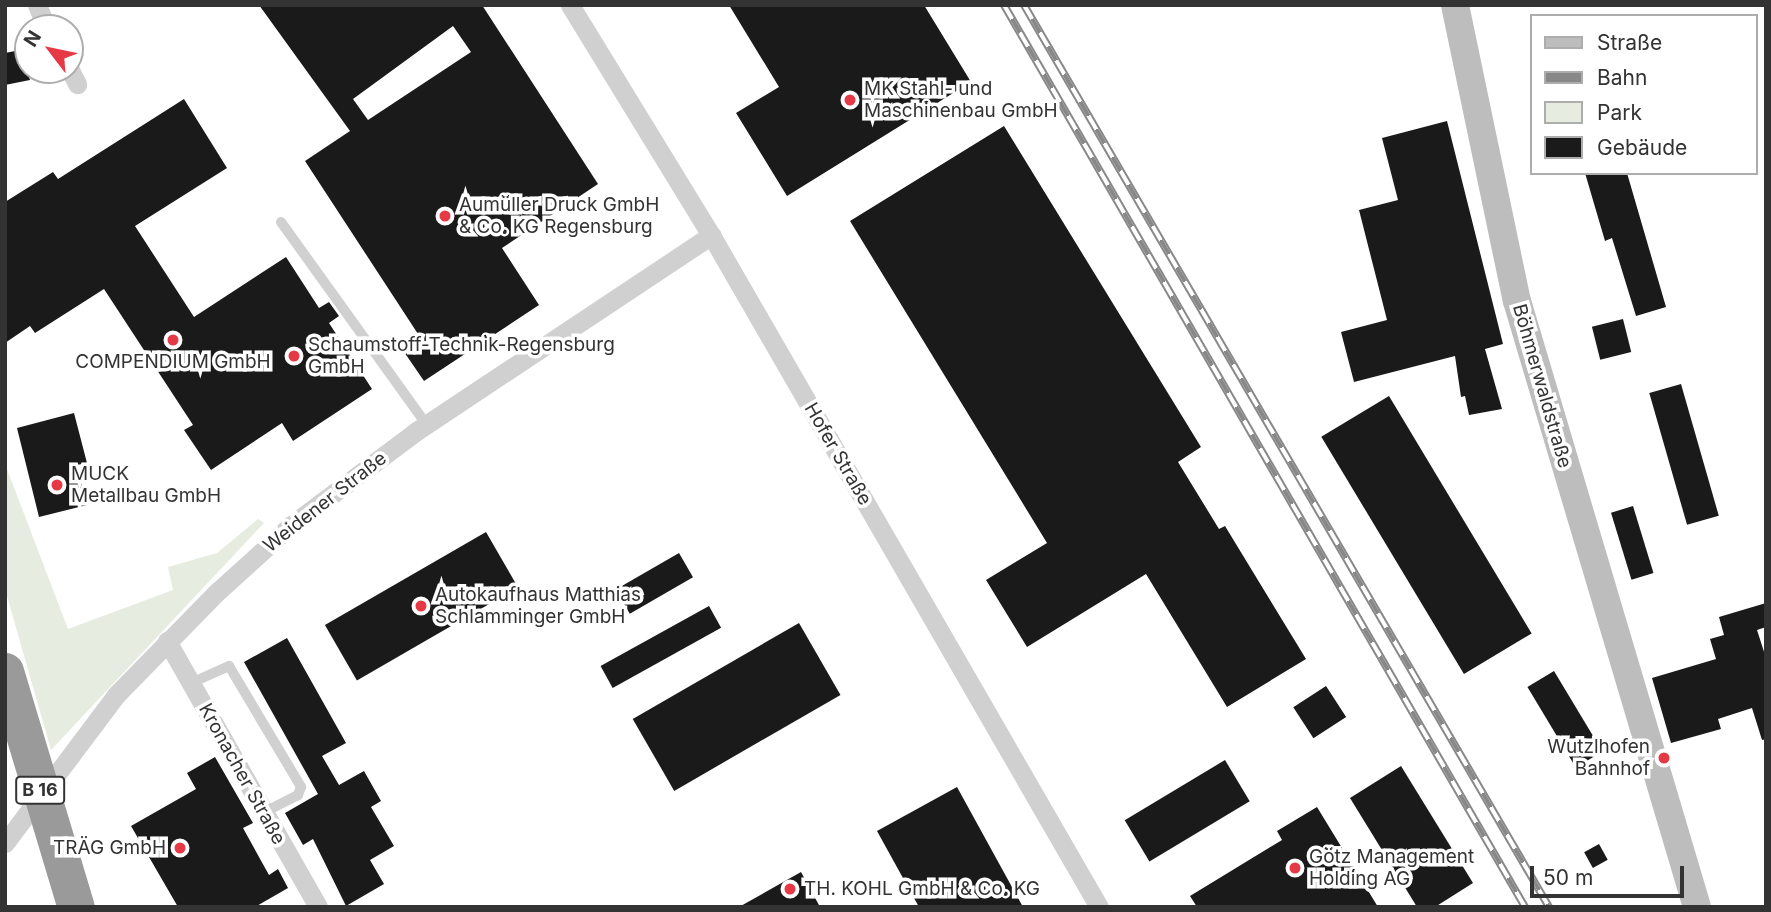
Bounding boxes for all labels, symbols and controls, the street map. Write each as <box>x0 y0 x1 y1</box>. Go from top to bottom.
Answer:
north arrow <box>14 14 84 84</box>
legend <box>1530 14 1757 175</box>
text: N <box>19 26 46 51</box>
text: Straße <box>1597 30 1662 55</box>
text: Bahn <box>1597 65 1647 90</box>
place label: MK Stahl- und Maschinenbau GmbH <box>864 78 1058 122</box>
marker: MK Stahl- und Maschinenbau GmbH <box>842 92 858 108</box>
text: Park <box>1597 100 1642 125</box>
text: Gebäude <box>1597 135 1687 160</box>
place label: Aumüller Druck GmbH & Co. KG Regensburg <box>459 194 659 238</box>
marker: Aumüller Druck GmbH & Co. KG Regensburg <box>437 208 453 224</box>
street label: Böhmerwaldstraße <box>1508 301 1576 471</box>
marker: COMPENDIUM GmbH <box>165 332 181 348</box>
place label: Schaumstoff-Technik-Regensburg GmbH <box>308 334 615 378</box>
marker: Schaumstoff-Technik-Regensburg GmbH <box>286 348 302 364</box>
place label: COMPENDIUM GmbH <box>75 351 271 373</box>
street label: Hofer Straße <box>799 399 877 509</box>
street label: Weidener Straße <box>259 447 391 557</box>
place label: MUCK Metallbau GmbH <box>71 463 221 507</box>
marker: MUCK Metallbau GmbH <box>49 477 65 493</box>
place label: Autokaufhaus Matthias Schlamminger GmbH <box>435 584 641 628</box>
marker: Autokaufhaus Matthias Schlamminger GmbH <box>413 598 429 614</box>
street label: Kronacher Straße <box>194 700 290 848</box>
place label: Wutzlhofen Bahnhof <box>1547 736 1650 780</box>
marker: Wutzlhofen Bahnhof <box>1656 750 1672 766</box>
road number: B 16 <box>14 776 66 804</box>
place label: TRÄG GmbH <box>53 837 166 859</box>
marker: TRÄG GmbH <box>172 840 188 856</box>
place label: Götz Management Holding AG <box>1309 846 1474 890</box>
scale bar <box>1533 852 1687 896</box>
marker: Götz Management Holding AG <box>1287 860 1303 876</box>
text: 50 m <box>1543 865 1593 890</box>
place label: TH. KOHL GmbH & Co. KG <box>804 878 1040 900</box>
marker: TH. KOHL GmbH & Co. KG <box>782 881 798 897</box>

